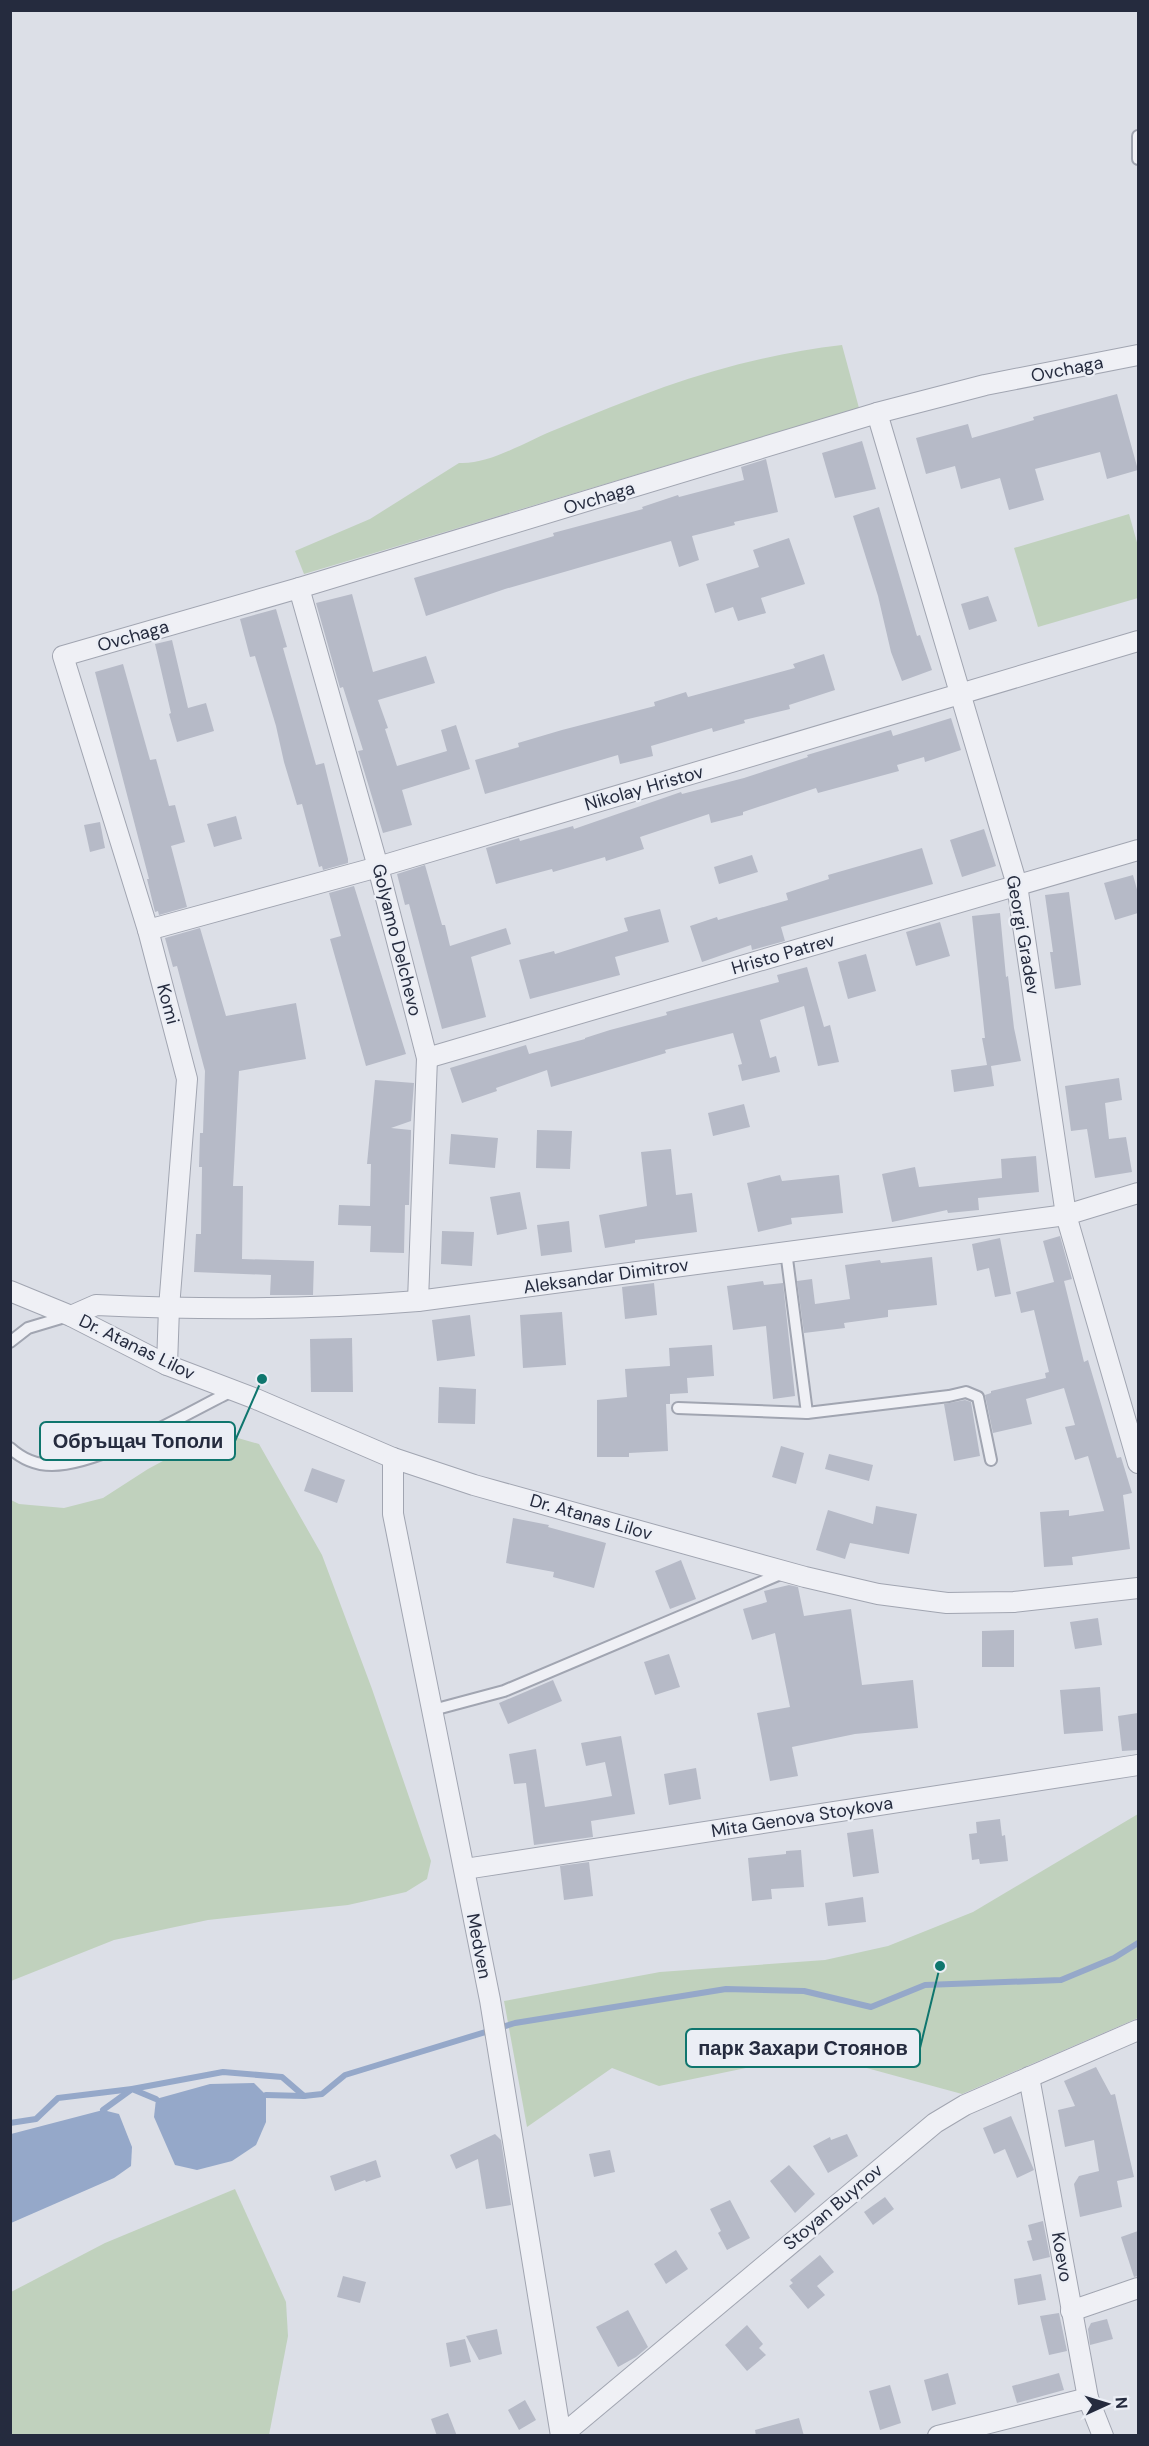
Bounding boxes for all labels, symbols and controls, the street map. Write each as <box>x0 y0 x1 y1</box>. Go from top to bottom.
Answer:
street label: Ovchaga <box>1029 350 1105 388</box>
street label: Ovchaga <box>560 476 638 520</box>
street label: Ovchaga <box>94 614 172 658</box>
street label: Nikolay Hristov <box>582 759 707 816</box>
street label: Golyamo Delchevo <box>366 861 428 1019</box>
street label: Georgi Gradev <box>1001 873 1045 997</box>
street label: Hristo Patrev <box>729 928 838 980</box>
street label: Komi <box>151 981 185 1027</box>
street label: Aleksandar Dimitrov <box>522 1252 691 1299</box>
street label: Dr. Atanas Lilov <box>75 1309 199 1386</box>
callout: Обръщач Тополи <box>40 1422 235 1460</box>
text: Обръщач Тополи <box>53 1428 223 1454</box>
street label: Dr. Atanas Lilov <box>527 1488 655 1546</box>
street label: Mita Genova Stoykova <box>709 1791 895 1843</box>
street label: Medven <box>461 1911 497 1981</box>
callout: парк Захари Стоянов <box>686 2029 920 2067</box>
text: парк Захари Стоянов <box>698 2035 908 2061</box>
street label: Stoyan Buynov <box>778 2158 888 2256</box>
street label: Koevo <box>1046 2230 1078 2284</box>
north arrow <box>1077 2374 1137 2434</box>
text: N <box>1111 2396 1132 2410</box>

